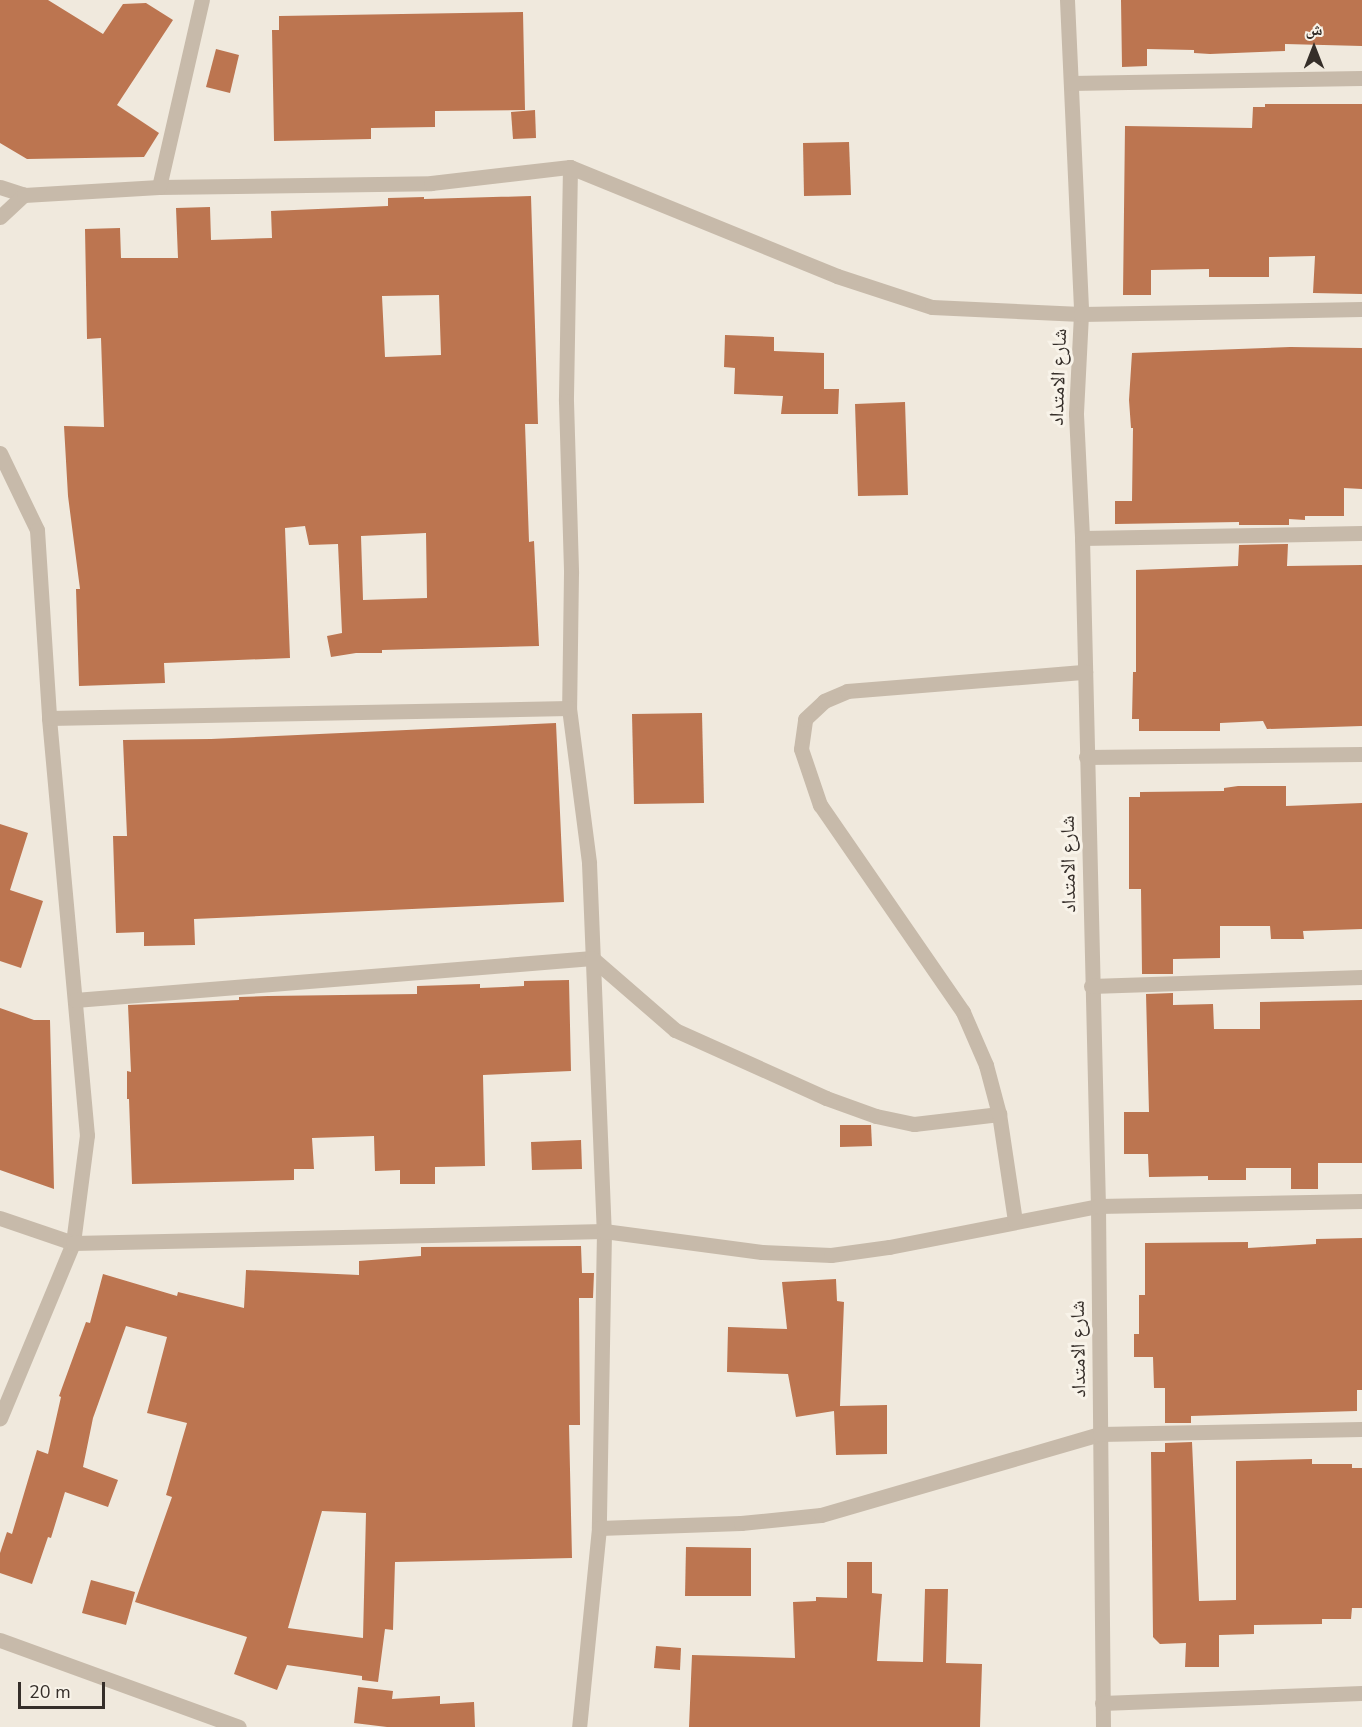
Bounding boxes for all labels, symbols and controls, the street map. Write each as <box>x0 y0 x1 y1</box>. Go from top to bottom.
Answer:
north arrow <box>1284 18 1344 78</box>
text: ش <box>1306 19 1322 41</box>
street label: شارع الامتداد <box>1044 328 1072 426</box>
street label: شارع الامتداد <box>1055 815 1081 913</box>
street label: شارع الامتداد <box>1065 1300 1091 1398</box>
scale bar <box>21 1670 108 1708</box>
text: 20 m <box>29 1680 71 1704</box>

